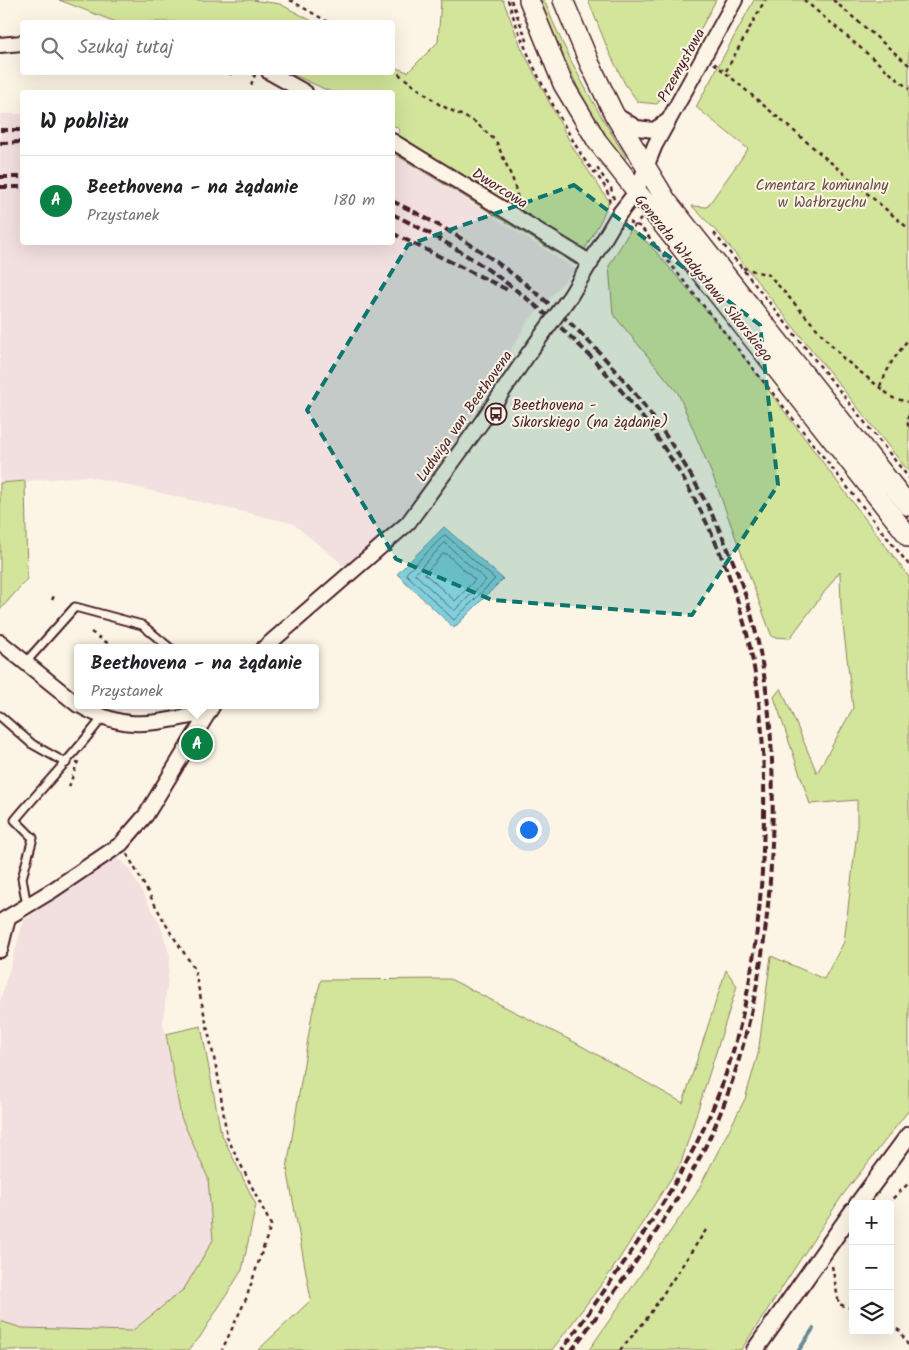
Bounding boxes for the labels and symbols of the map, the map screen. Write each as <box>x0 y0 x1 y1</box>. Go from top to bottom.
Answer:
street label: Przemysłowa <box>652 24 712 107</box>
street label: Dworcowa <box>467 162 532 215</box>
park label: Cmentarz komunalny w Wałbrzychu <box>756 174 889 215</box>
street label: Generała Władysława Sikorskiego <box>628 190 779 368</box>
street label: Ludwiga van Beethovena <box>410 346 519 487</box>
place label: Beethovena - Sikorskiego (na żądanie) <box>512 394 668 435</box>
bus stop icon: Beethovena - Sikorskiego (na żądanie) <box>484 402 508 426</box>
pin: A <box>181 725 213 763</box>
your location <box>516 817 542 843</box>

